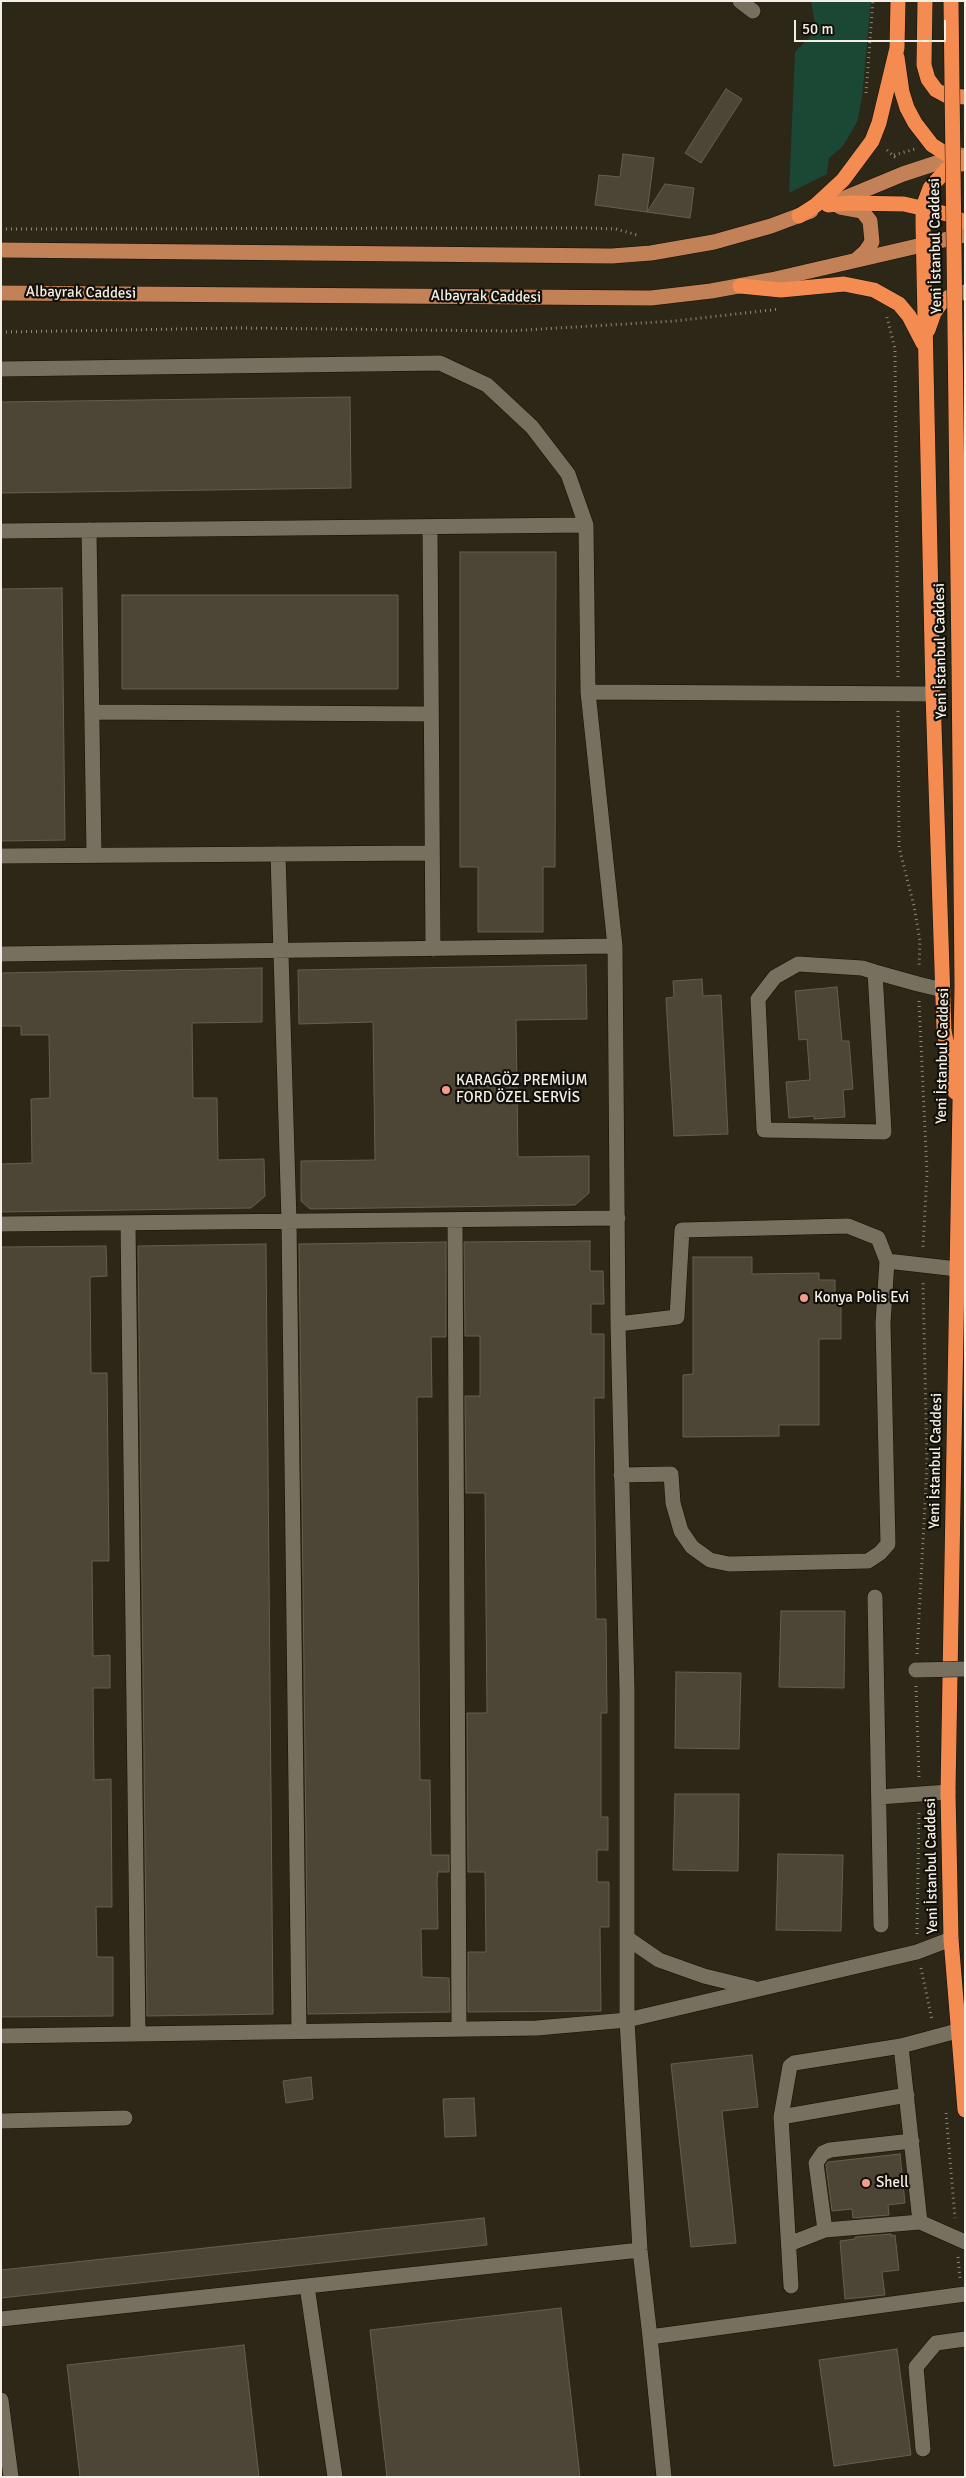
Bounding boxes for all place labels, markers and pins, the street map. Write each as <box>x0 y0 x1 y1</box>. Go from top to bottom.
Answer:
place label: KARAGÖZ PREMİUM FORD ÖZEL SERVİS <box>456 1072 588 1107</box>
marker: KARAGÖZ PREMİUM FORD ÖZEL SERVİS <box>440 1084 452 1096</box>
place label: Konya Polis Evi <box>814 1289 909 1307</box>
marker: Konya Polis Evi <box>798 1292 810 1304</box>
place label: Shell <box>876 2174 909 2192</box>
marker: Shell <box>860 2177 872 2189</box>

